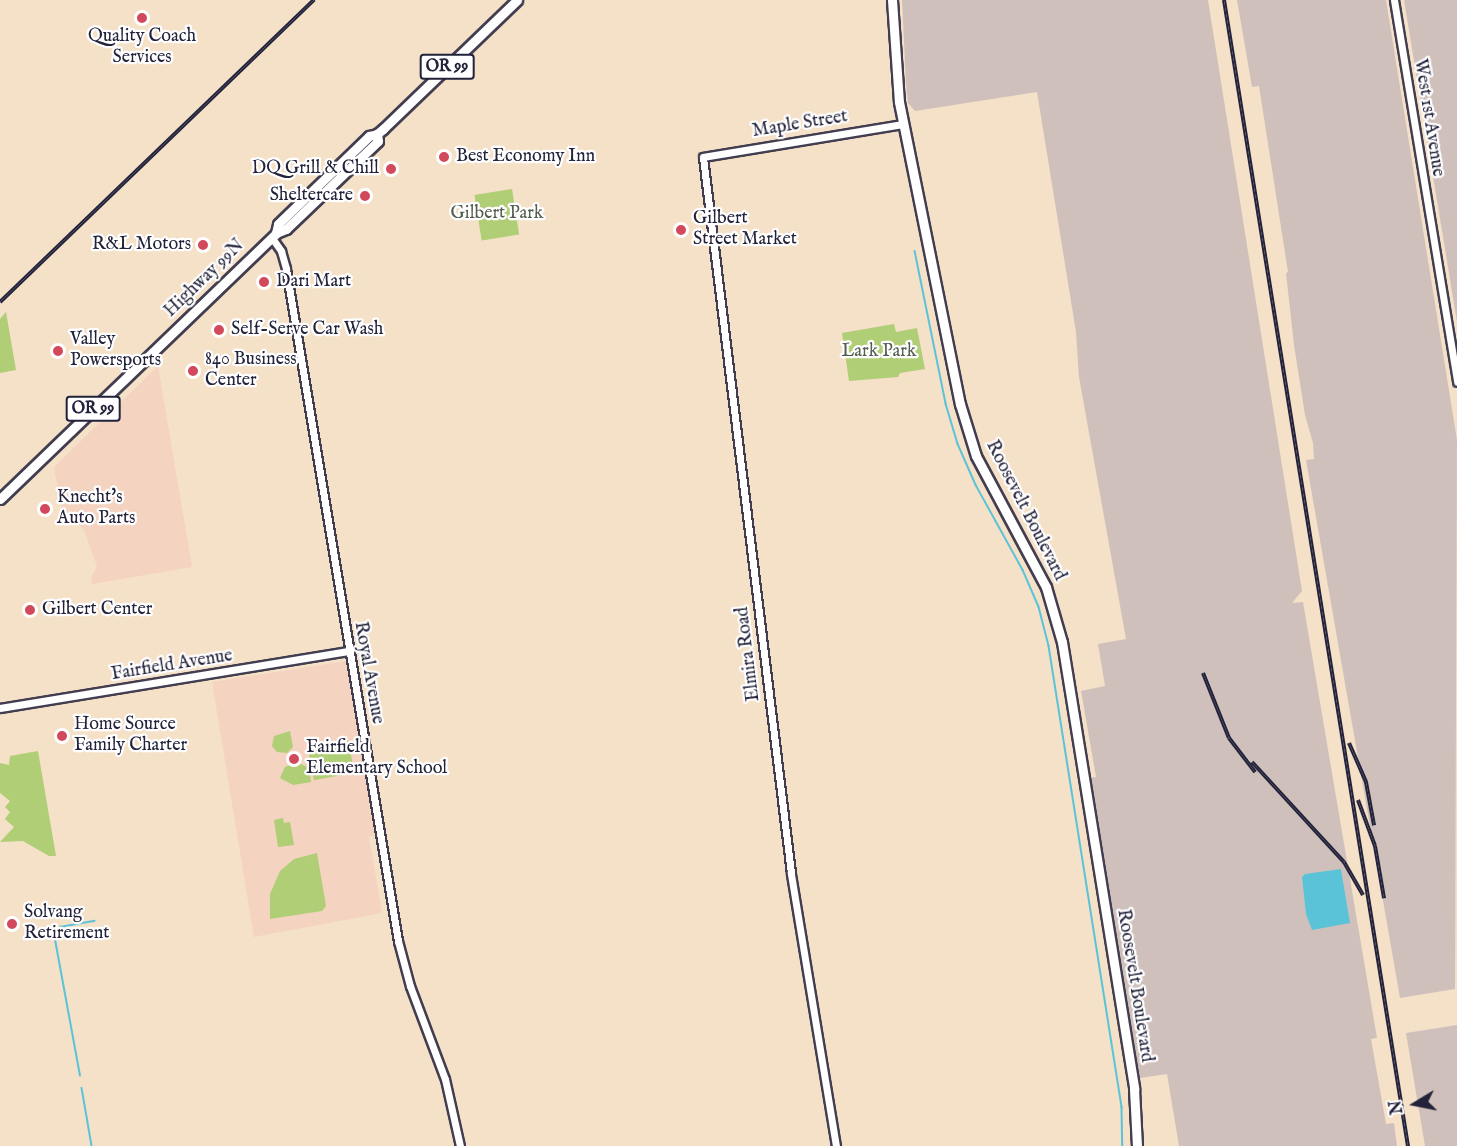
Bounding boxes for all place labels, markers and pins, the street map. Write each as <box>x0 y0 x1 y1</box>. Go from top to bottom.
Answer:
marker: Quality Coach Services <box>135 11 149 25</box>
place label: Quality Coach Services <box>88 27 196 70</box>
place label: Best Economy Inn <box>456 146 595 168</box>
marker: Best Economy Inn <box>437 150 451 164</box>
place label: DQ Grill & Chill <box>252 158 379 180</box>
marker: DQ Grill & Chill <box>384 162 398 176</box>
place label: Sheltercare <box>270 185 353 207</box>
marker: Sheltercare <box>358 189 372 203</box>
place label: Gilbert Street Market <box>693 209 797 252</box>
marker: Gilbert Street Market <box>674 223 688 237</box>
place label: R&L Motors <box>92 234 191 256</box>
marker: R&L Motors <box>196 238 210 252</box>
place label: Dari Mart <box>276 271 351 293</box>
marker: Dari Mart <box>257 275 271 289</box>
place label: Self-Serve Car Wash <box>231 319 383 341</box>
marker: Self-Serve Car Wash <box>212 323 226 337</box>
place label: Valley Powersports <box>70 330 161 372</box>
marker: Valley Powersports <box>51 344 65 358</box>
place label: 840 Business Center <box>205 350 297 392</box>
marker: 840 Business Center <box>186 364 200 378</box>
place label: Knecht's Auto Parts <box>57 488 135 530</box>
marker: Knecht's Auto Parts <box>38 502 52 516</box>
place label: Gilbert Center <box>42 599 152 621</box>
marker: Gilbert Center <box>23 603 37 617</box>
place label: Home Source Family Charter <box>74 715 187 758</box>
marker: Home Source Family Charter <box>55 729 69 743</box>
place label: Fairfield Elementary School <box>306 738 447 780</box>
marker: Fairfield Elementary School <box>287 752 301 766</box>
place label: Solvang Retirement <box>24 903 110 946</box>
marker: Solvang Retirement <box>5 917 19 931</box>

